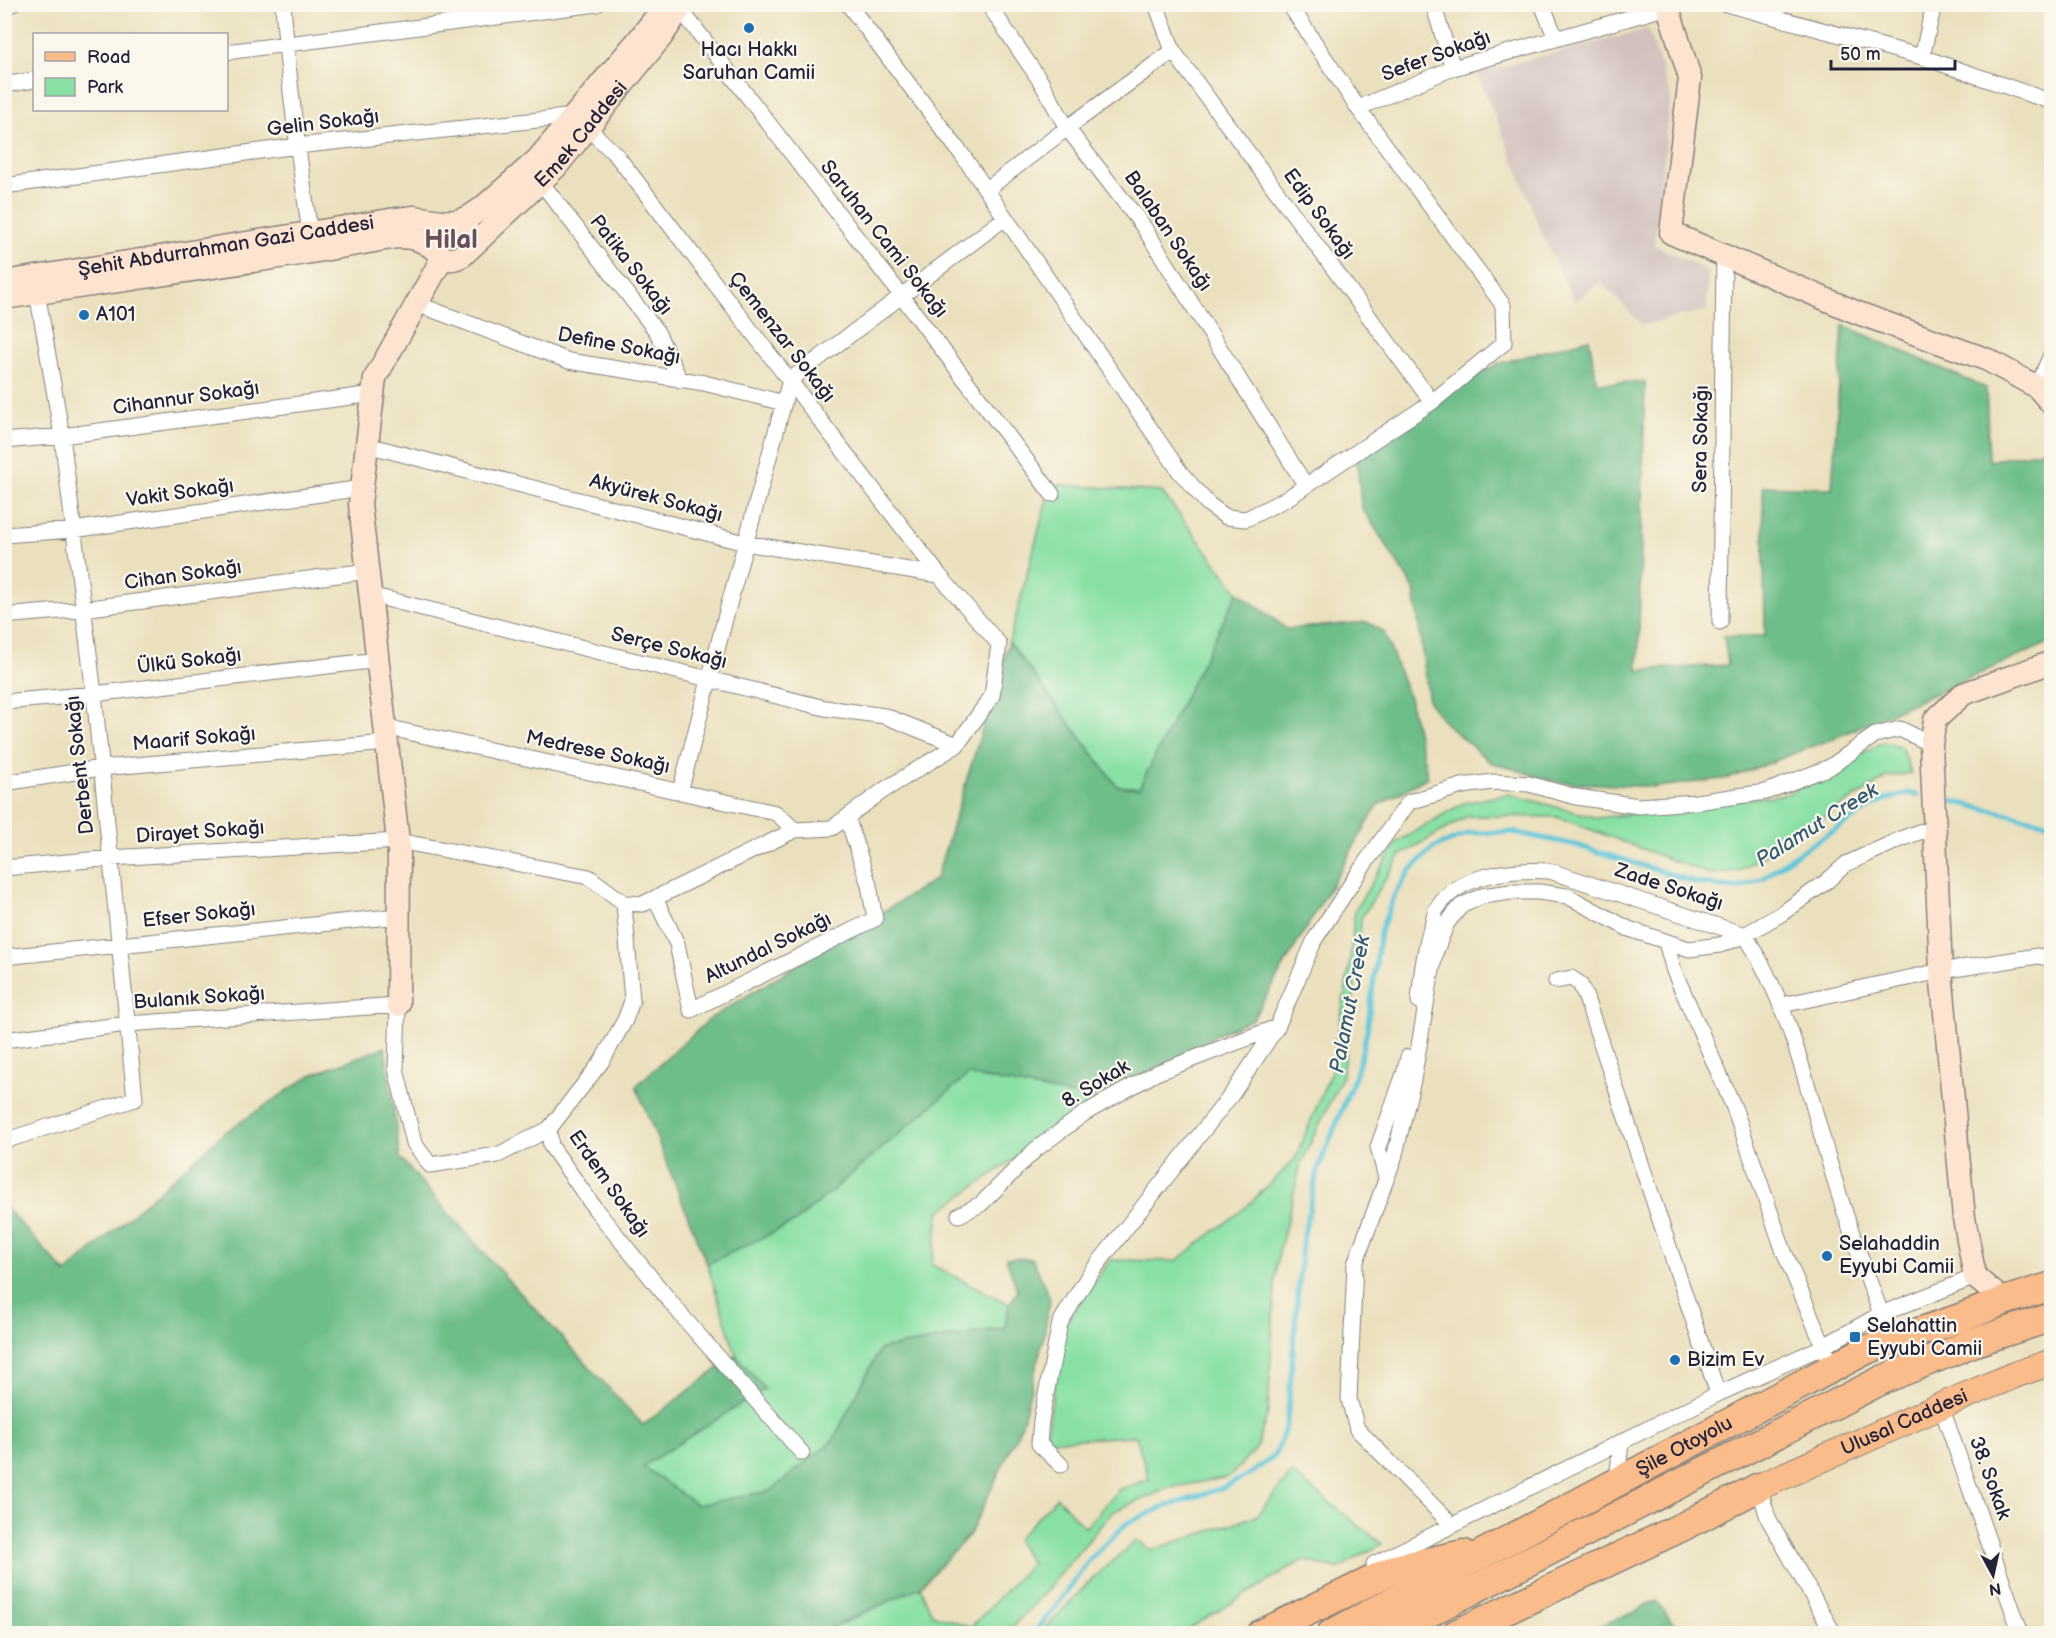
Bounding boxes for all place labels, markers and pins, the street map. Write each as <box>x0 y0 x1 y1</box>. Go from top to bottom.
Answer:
marker: Hacı Hakkı Saruhan Camii <box>742 21 756 35</box>
place label: Hacı Hakkı Saruhan Camii <box>683 38 815 85</box>
place label: A101 <box>96 303 135 327</box>
marker: A101 <box>77 308 91 322</box>
place label: Selahaddin Eyyubi Camii <box>1839 1232 1954 1279</box>
marker: Selahaddin Eyyubi Camii <box>1820 1249 1834 1263</box>
place label: Selahattin Eyyubi Camii <box>1867 1314 1982 1361</box>
marker: Selahattin Eyyubi Camii <box>1848 1330 1862 1344</box>
place label: Bizim Ev <box>1687 1348 1765 1372</box>
marker: Bizim Ev <box>1668 1353 1682 1367</box>

